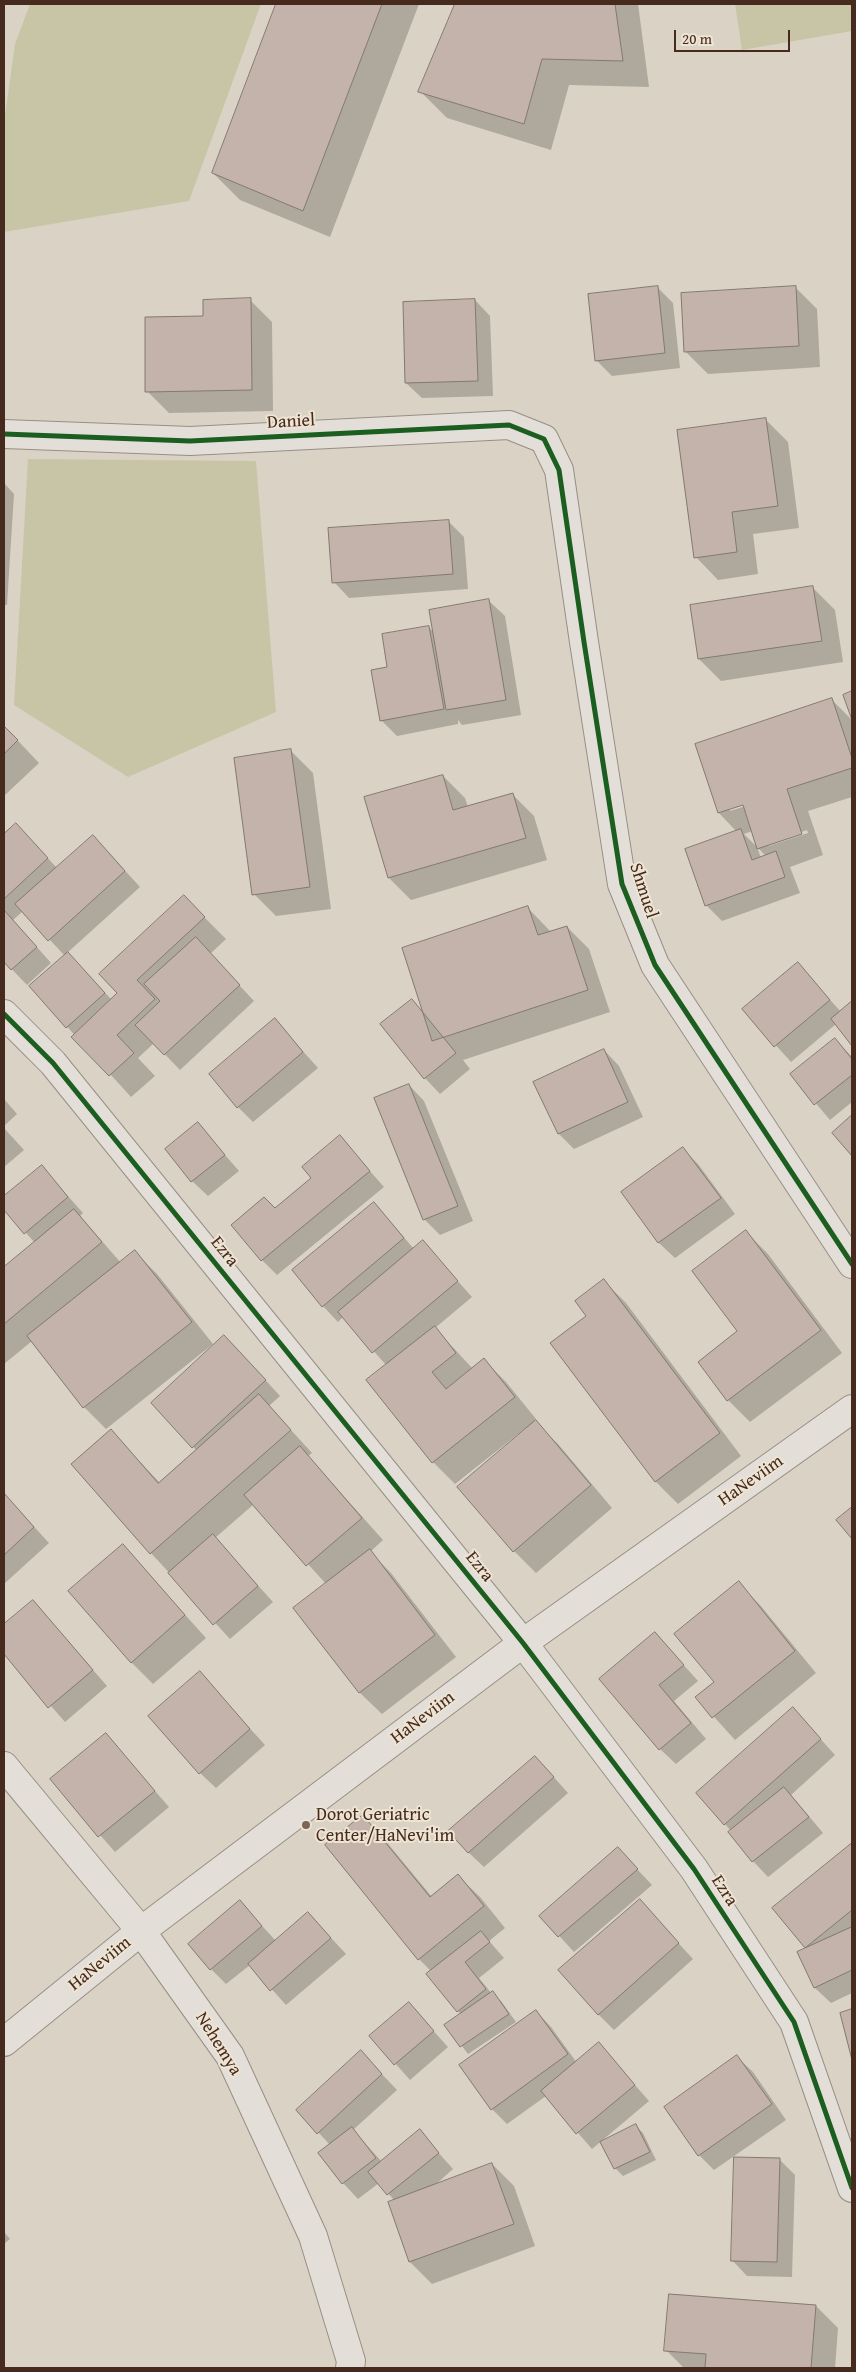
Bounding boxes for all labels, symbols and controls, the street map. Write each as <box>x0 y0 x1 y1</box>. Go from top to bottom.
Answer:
scale bar <box>676 20 792 52</box>
text: 20 m <box>682 28 712 49</box>
street label: Daniel <box>266 410 316 434</box>
street label: Shmuel <box>624 861 662 921</box>
street label: Ezra <box>205 1232 243 1272</box>
street label: HaNeviim <box>714 1451 788 1511</box>
street label: Ezra <box>460 1547 498 1587</box>
street label: HaNeviim <box>387 1687 459 1749</box>
place label: Dorot Geriatric Center/HaNevi'im <box>316 1804 454 1846</box>
marker: Dorot Geriatric Center/HaNevi'im <box>300 1819 312 1831</box>
street label: Ezra <box>706 1871 742 1911</box>
street label: HaNeviim <box>64 1932 136 1996</box>
street label: Nehemya <box>190 2008 246 2080</box>

